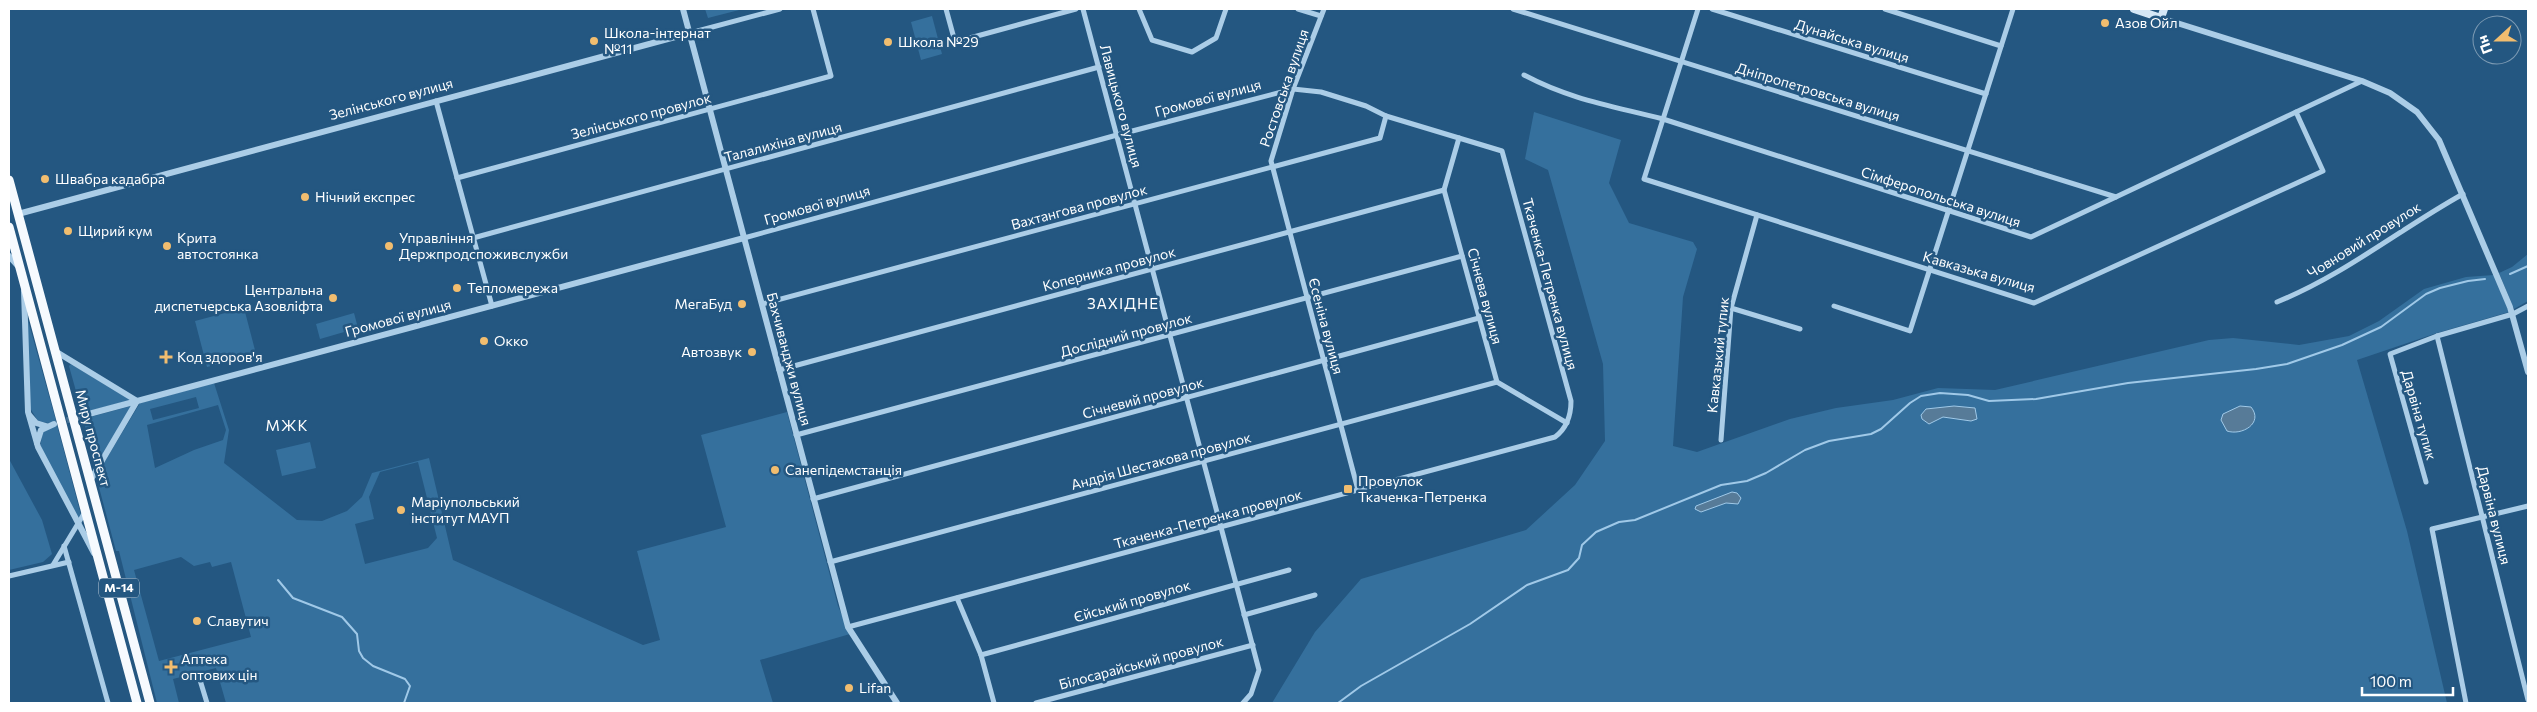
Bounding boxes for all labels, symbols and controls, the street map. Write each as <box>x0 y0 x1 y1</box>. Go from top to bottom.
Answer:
place label: Азов Ойл <box>2115 14 2177 31</box>
street label: Дунайська вулиця <box>1793 15 1911 66</box>
north arrow <box>2472 15 2522 65</box>
marker: Азов Ойл <box>2099 17 2111 29</box>
place label: Школа-інтернат №11 <box>604 24 711 57</box>
street label: Ростовська вулиця <box>1255 27 1312 149</box>
place label: Школа №29 <box>898 33 979 50</box>
text: Пн <box>2473 33 2496 57</box>
marker: Школа-інтернат №11 <box>588 35 600 47</box>
marker: Школа №29 <box>882 36 894 48</box>
street label: Лавицького вулиця <box>1097 42 1146 169</box>
street label: Дніпропетровська вулиця <box>1734 58 1902 125</box>
street label: Зелінського вулиця <box>327 74 455 123</box>
street label: Громової вулиця <box>1153 75 1263 120</box>
street label: Зелінського провулок <box>569 88 713 142</box>
street label: Талалихіна вулиця <box>722 118 844 165</box>
street label: Сімферопольська вулиця <box>1859 163 2023 230</box>
place label: Швабра кадабра <box>55 170 165 187</box>
marker: Швабра кадабра <box>39 173 51 185</box>
street label: Вахтангова провулок <box>1009 180 1149 233</box>
street label: Громової вулиця <box>762 181 872 228</box>
place label: Нічний експрес <box>315 188 415 205</box>
marker: Нічний експрес <box>299 191 311 203</box>
street label: Ткаченка-Петренка вулиця <box>1519 196 1582 372</box>
street label: Човновий провулок <box>2304 198 2424 281</box>
place label: Щирий кум <box>78 222 153 239</box>
marker: Щирий кум <box>62 225 74 237</box>
place label: Крита автостоянка <box>177 229 258 262</box>
place label: Управління Держпродспоживслужби <box>399 229 568 262</box>
marker: Крита автостоянка <box>161 240 173 252</box>
marker: Управління Держпродспоживслужби <box>383 240 395 252</box>
street label: Коперника провулок <box>1041 242 1178 294</box>
street label: Січнева вулиця <box>1464 246 1507 346</box>
street label: Кавказька вулиця <box>1921 247 2037 296</box>
street label: Єсеніна вулиця <box>1305 276 1348 376</box>
place label: Тепломережа <box>467 279 558 296</box>
place label: Центральна диспетчерська Азовліфта <box>155 281 323 314</box>
marker: Тепломережа <box>451 282 463 294</box>
street label: Бахчиванджи вулиця <box>763 290 815 427</box>
marker: Центральна диспетчерська Азовліфта <box>327 292 339 304</box>
district label: ЗАХІДНЕ <box>1087 294 1159 312</box>
street label: Громової вулиця <box>343 295 453 340</box>
place label: МегаБуд <box>674 295 732 312</box>
street label: Кавказький тупик <box>1703 296 1732 414</box>
marker: МегаБуд <box>736 298 748 310</box>
street label: Дослідний провулок <box>1058 309 1194 360</box>
place label: Окко <box>494 332 528 349</box>
marker: Окко <box>478 335 490 347</box>
place label: Автозвук <box>681 343 742 360</box>
marker: Автозвук <box>746 346 758 358</box>
place label: Код здоров'я <box>177 348 263 365</box>
marker: Код здоров'я <box>159 350 173 364</box>
street label: Дарвіна тупик <box>2399 368 2441 462</box>
street label: Січневий провулок <box>1080 373 1206 422</box>
street label: Миру проспект <box>72 387 115 489</box>
district label: МЖК <box>266 416 308 434</box>
street label: Андрія Шестакова провулок <box>1069 428 1253 493</box>
place label: Санепідемстанція <box>785 461 902 478</box>
marker: Санепідемстанція <box>769 464 781 476</box>
street label: Дарвіна вулиця <box>2474 464 2515 566</box>
place label: Провулок Ткаченка-Петренка <box>1358 472 1487 505</box>
marker: Провулок Ткаченка-Петренка <box>1342 483 1354 495</box>
street label: Ткаченка-Петренка провулок <box>1112 485 1304 552</box>
place label: Маріупольський інститут МАУП <box>411 493 520 526</box>
marker: Маріупольський інститут МАУП <box>395 504 407 516</box>
street label: Єйський провулок <box>1072 576 1193 625</box>
road number: М-14 <box>99 578 139 598</box>
place label: Славутич <box>207 612 269 629</box>
marker: Славутич <box>191 615 203 627</box>
street label: Білосарайський провулок <box>1057 632 1225 693</box>
place label: Аптека оптових цін <box>181 650 258 683</box>
marker: Аптека оптових цін <box>165 661 177 673</box>
scale bar <box>2362 664 2453 696</box>
text: 100 m <box>2370 672 2412 690</box>
place label: Lifan <box>859 679 891 696</box>
marker: Lifan <box>843 682 855 694</box>

